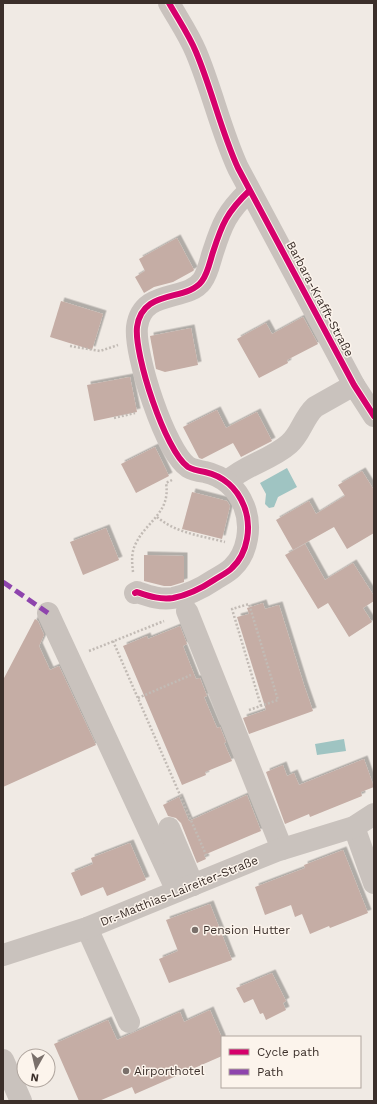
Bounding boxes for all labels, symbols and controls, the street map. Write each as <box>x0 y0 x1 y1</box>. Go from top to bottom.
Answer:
street label: Barbara-Krafft-Straße <box>284 239 356 359</box>
street label: Dr.-Matthias-Laireiter-Straße <box>98 853 260 929</box>
place label: Pension Hutter <box>203 923 290 937</box>
marker: Pension Hutter <box>190 925 200 935</box>
legend <box>221 1036 361 1088</box>
text: Cycle path <box>257 1045 319 1059</box>
north arrow <box>16 1048 56 1088</box>
place label: Airporthotel <box>134 1064 205 1078</box>
text: Path <box>257 1065 283 1079</box>
marker: Airporthotel <box>121 1066 131 1076</box>
text: N <box>30 1070 40 1084</box>

